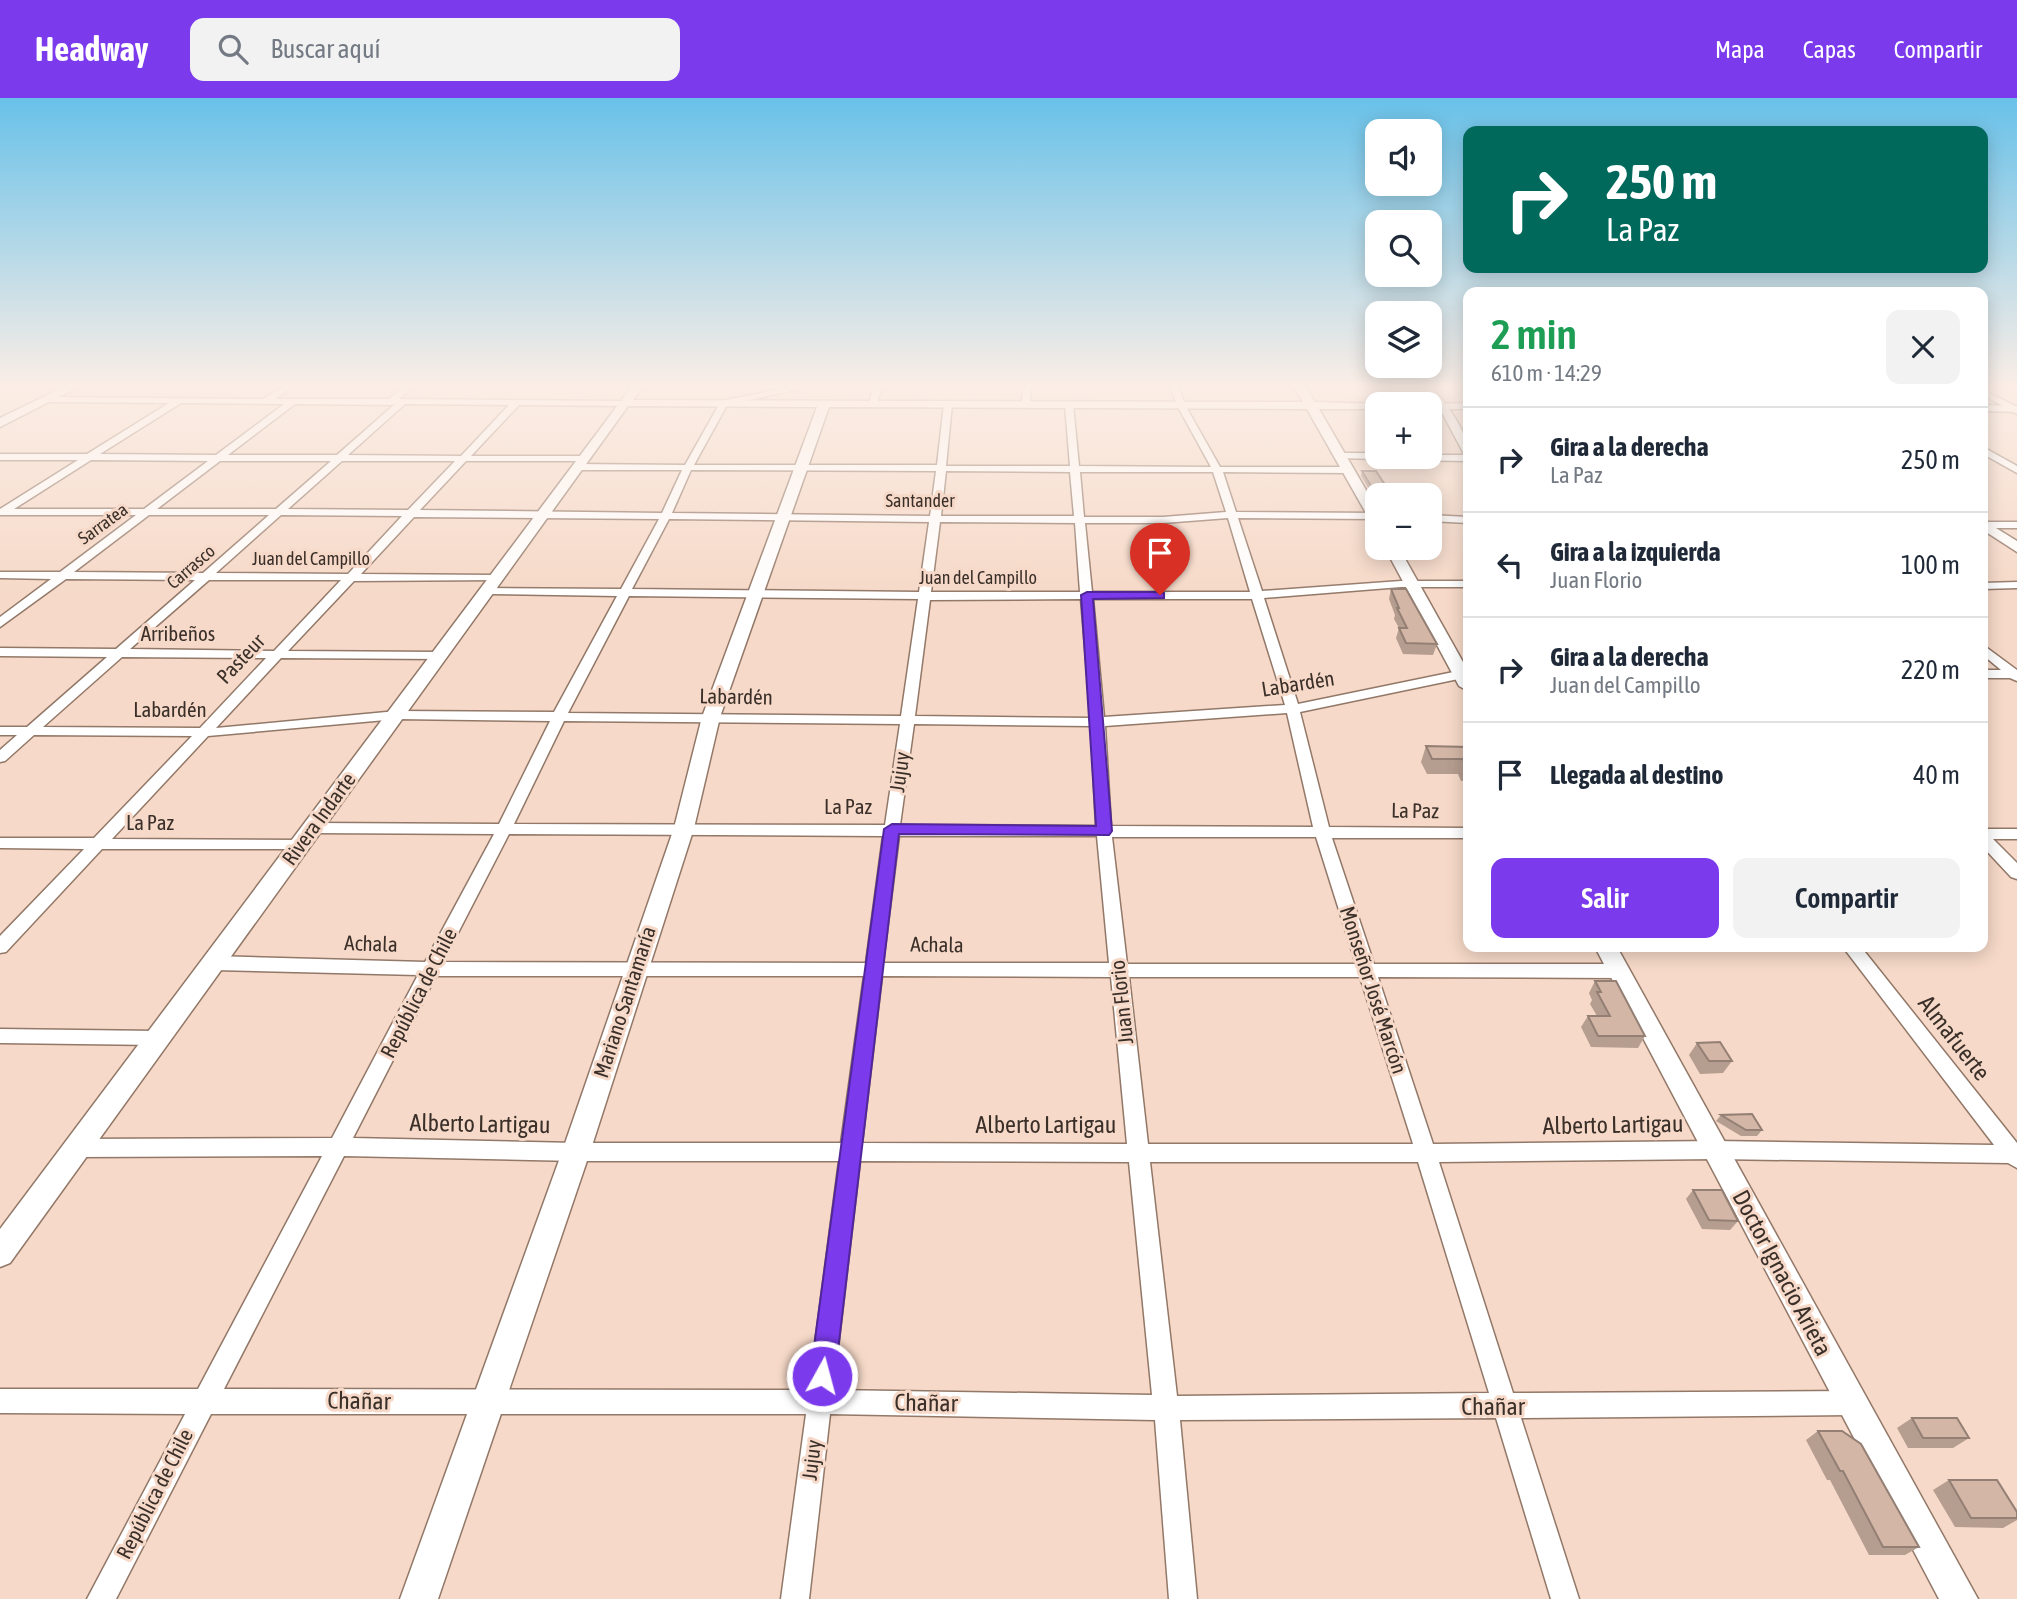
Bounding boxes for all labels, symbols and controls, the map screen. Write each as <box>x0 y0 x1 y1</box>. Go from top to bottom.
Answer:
search box <box>190 18 680 81</box>
text: Headway <box>35 30 148 68</box>
icon: search <box>214 30 252 68</box>
text: Buscar aquí <box>270 34 380 64</box>
text: Mapa <box>1715 36 1765 63</box>
text: Capas <box>1803 36 1856 63</box>
text: Compartir <box>1894 36 1982 63</box>
map controls <box>1365 119 1442 560</box>
button: sound <box>1365 119 1442 196</box>
text: 250 m <box>1606 153 1717 209</box>
icon: right <box>1491 154 1582 245</box>
button: search <box>1365 210 1442 287</box>
text: La Paz <box>1606 211 1679 248</box>
button: layers <box>1365 301 1442 378</box>
text: 2 min <box>1491 310 1577 358</box>
button: close <box>1886 310 1960 384</box>
text: 610 m · 14:29 <box>1491 360 1602 386</box>
button: + <box>1365 392 1442 469</box>
text: Gira a la derecha <box>1550 432 1709 462</box>
icon: right <box>1491 441 1529 479</box>
text: 250 m <box>1901 445 1960 475</box>
text: La Paz <box>1550 462 1603 488</box>
button: − <box>1365 483 1442 560</box>
street label: Santander <box>886 490 955 511</box>
street label: Sarratea <box>74 499 132 549</box>
pin <box>1130 523 1190 595</box>
icon: arrive <box>1141 534 1179 572</box>
text: Gira a la izquierda <box>1550 537 1721 567</box>
street label: Carrasco <box>162 540 219 593</box>
icon: left <box>1491 546 1529 584</box>
street label: Juan del Campillo <box>252 548 370 569</box>
text: 100 m <box>1901 550 1960 580</box>
street label: Juan del Campillo <box>919 567 1037 588</box>
text: Juan Florio <box>1550 567 1642 593</box>
street label: Arribeños <box>141 621 215 645</box>
street label: Pasteur <box>211 628 270 688</box>
text: Gira a la derecha <box>1550 642 1709 672</box>
icon: right <box>1491 651 1529 689</box>
text: 220 m <box>1901 655 1960 685</box>
street label: Labardén <box>1260 665 1336 701</box>
text: Juan del Campillo <box>1550 672 1701 698</box>
street label: Labardén <box>699 683 773 709</box>
street label: Labardén <box>133 697 207 721</box>
street label: Jujuy <box>884 750 914 794</box>
icon: arrive <box>1491 756 1529 794</box>
text: Llegada al destino <box>1550 760 1723 790</box>
text: 40 m <box>1913 760 1960 790</box>
street label: Rivera Indarte <box>277 768 360 869</box>
street label: La Paz <box>824 794 872 818</box>
street label: La Paz <box>1391 798 1440 822</box>
street label: La Paz <box>126 810 174 834</box>
button: Salir <box>1491 858 1719 938</box>
button: Compartir <box>1733 858 1960 938</box>
street label: Monseñor José Marcón <box>1336 903 1412 1076</box>
street label: Mariano Santamaría <box>588 923 660 1080</box>
street label: República de Chile <box>375 924 461 1062</box>
street label: Achala <box>344 930 398 956</box>
street label: Achala <box>910 932 964 956</box>
street label: Juan Florio <box>1105 959 1137 1045</box>
street label: Almafuerte <box>1913 990 1996 1085</box>
street label: Alberto Lartigau <box>409 1109 551 1138</box>
street label: Alberto Lartigau <box>1542 1110 1684 1139</box>
street label: Alberto Lartigau <box>976 1111 1116 1138</box>
street label: Doctor Ignacio Arieta <box>1727 1185 1837 1360</box>
position arrow <box>785 1339 859 1413</box>
street label: Chañar <box>327 1386 392 1415</box>
street label: Chañar <box>894 1388 959 1417</box>
street label: Chañar <box>1461 1393 1526 1420</box>
street label: República de Chile <box>111 1425 197 1563</box>
street label: Jujuy <box>797 1438 825 1481</box>

